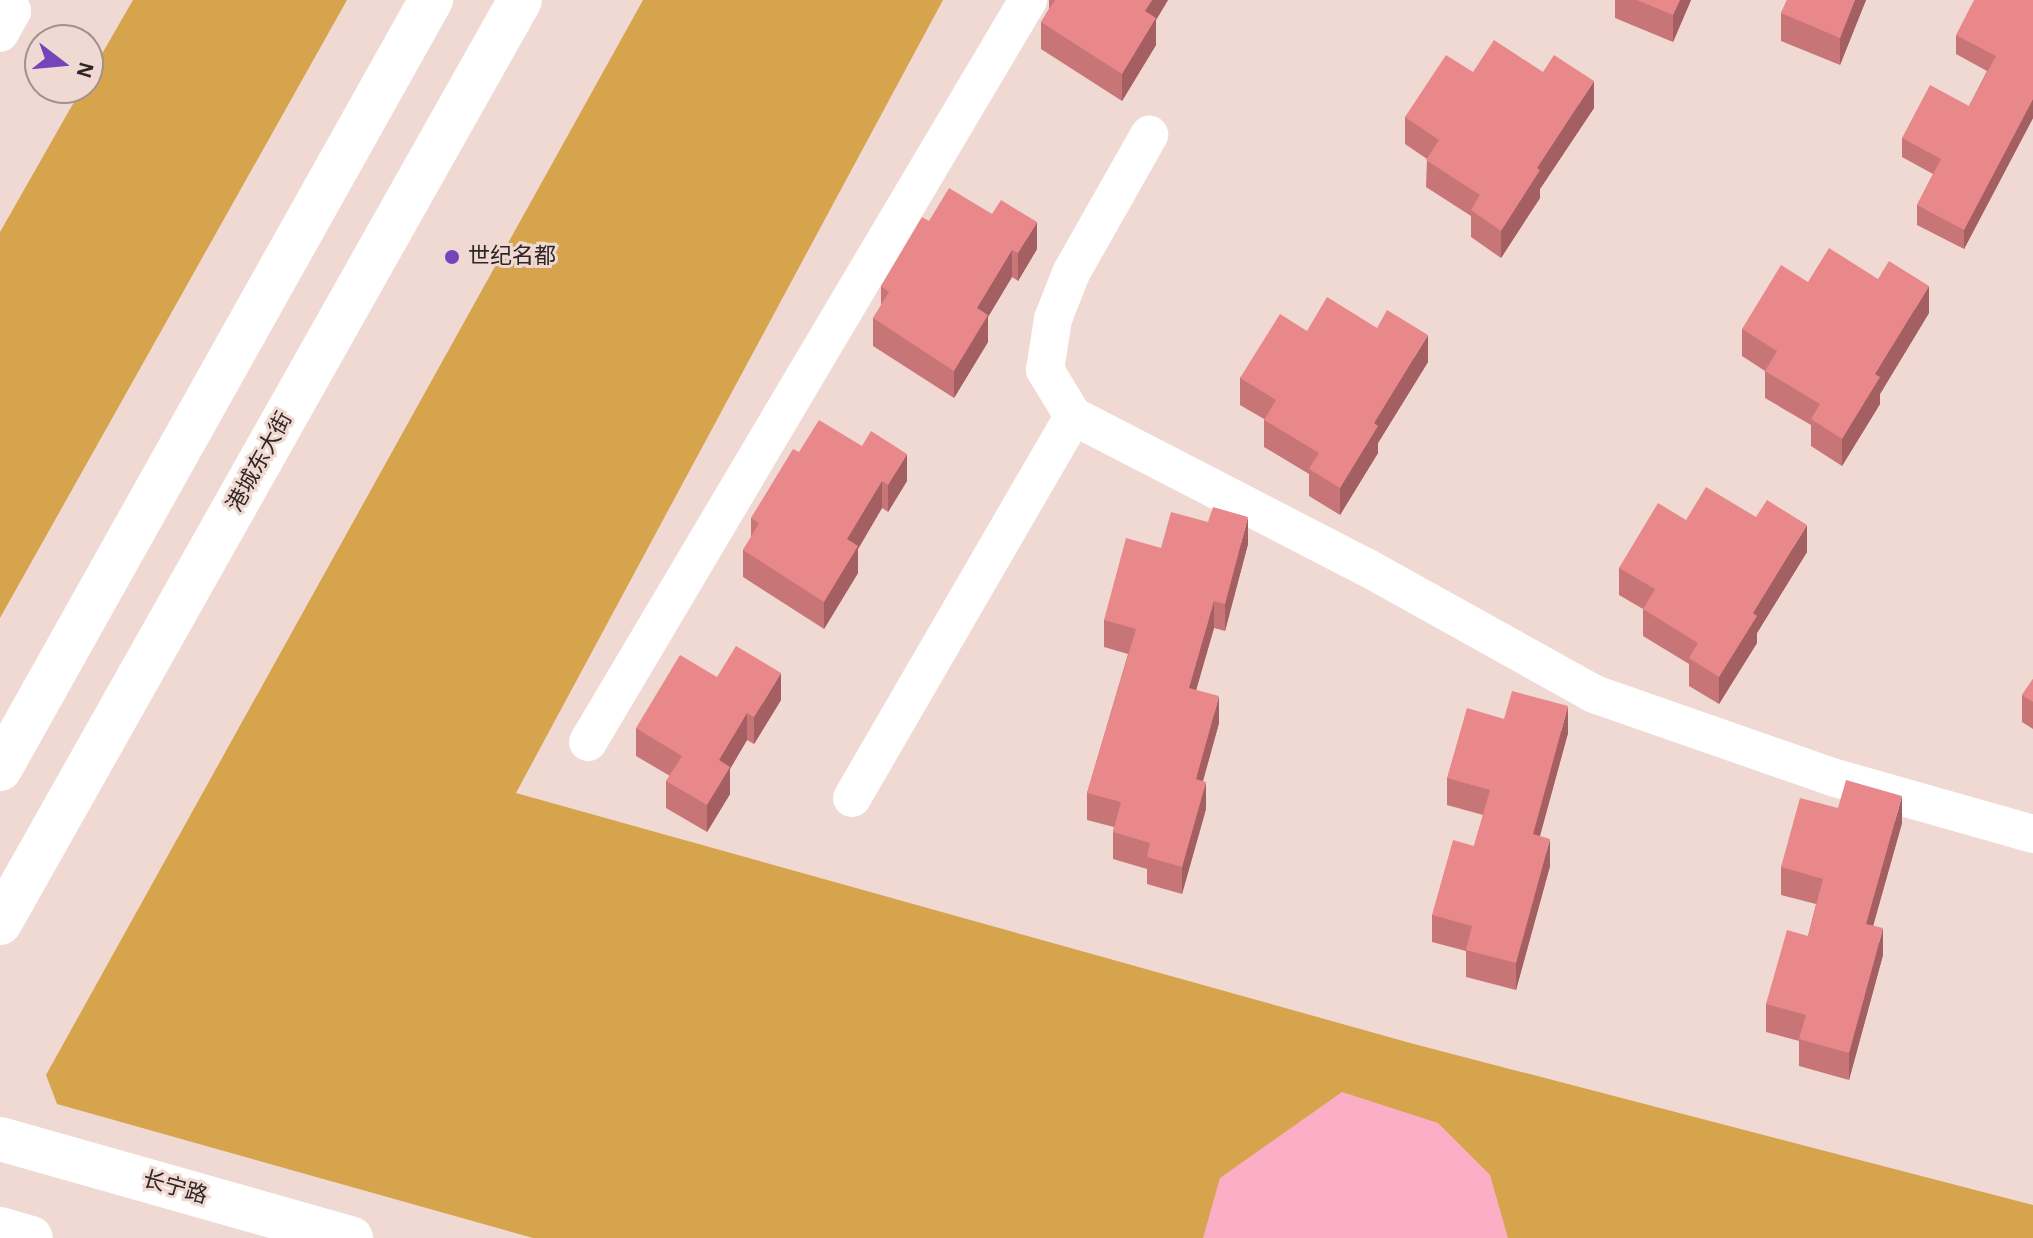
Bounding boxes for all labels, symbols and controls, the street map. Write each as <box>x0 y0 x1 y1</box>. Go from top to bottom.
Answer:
north arrow <box>24 24 104 104</box>
text: N <box>72 60 98 80</box>
place label: 世纪名都 <box>468 244 556 270</box>
marker: 世纪名都 <box>443 248 461 266</box>
street label: 港城东大街 <box>222 407 298 517</box>
street label: 长宁路 <box>140 1166 210 1210</box>

